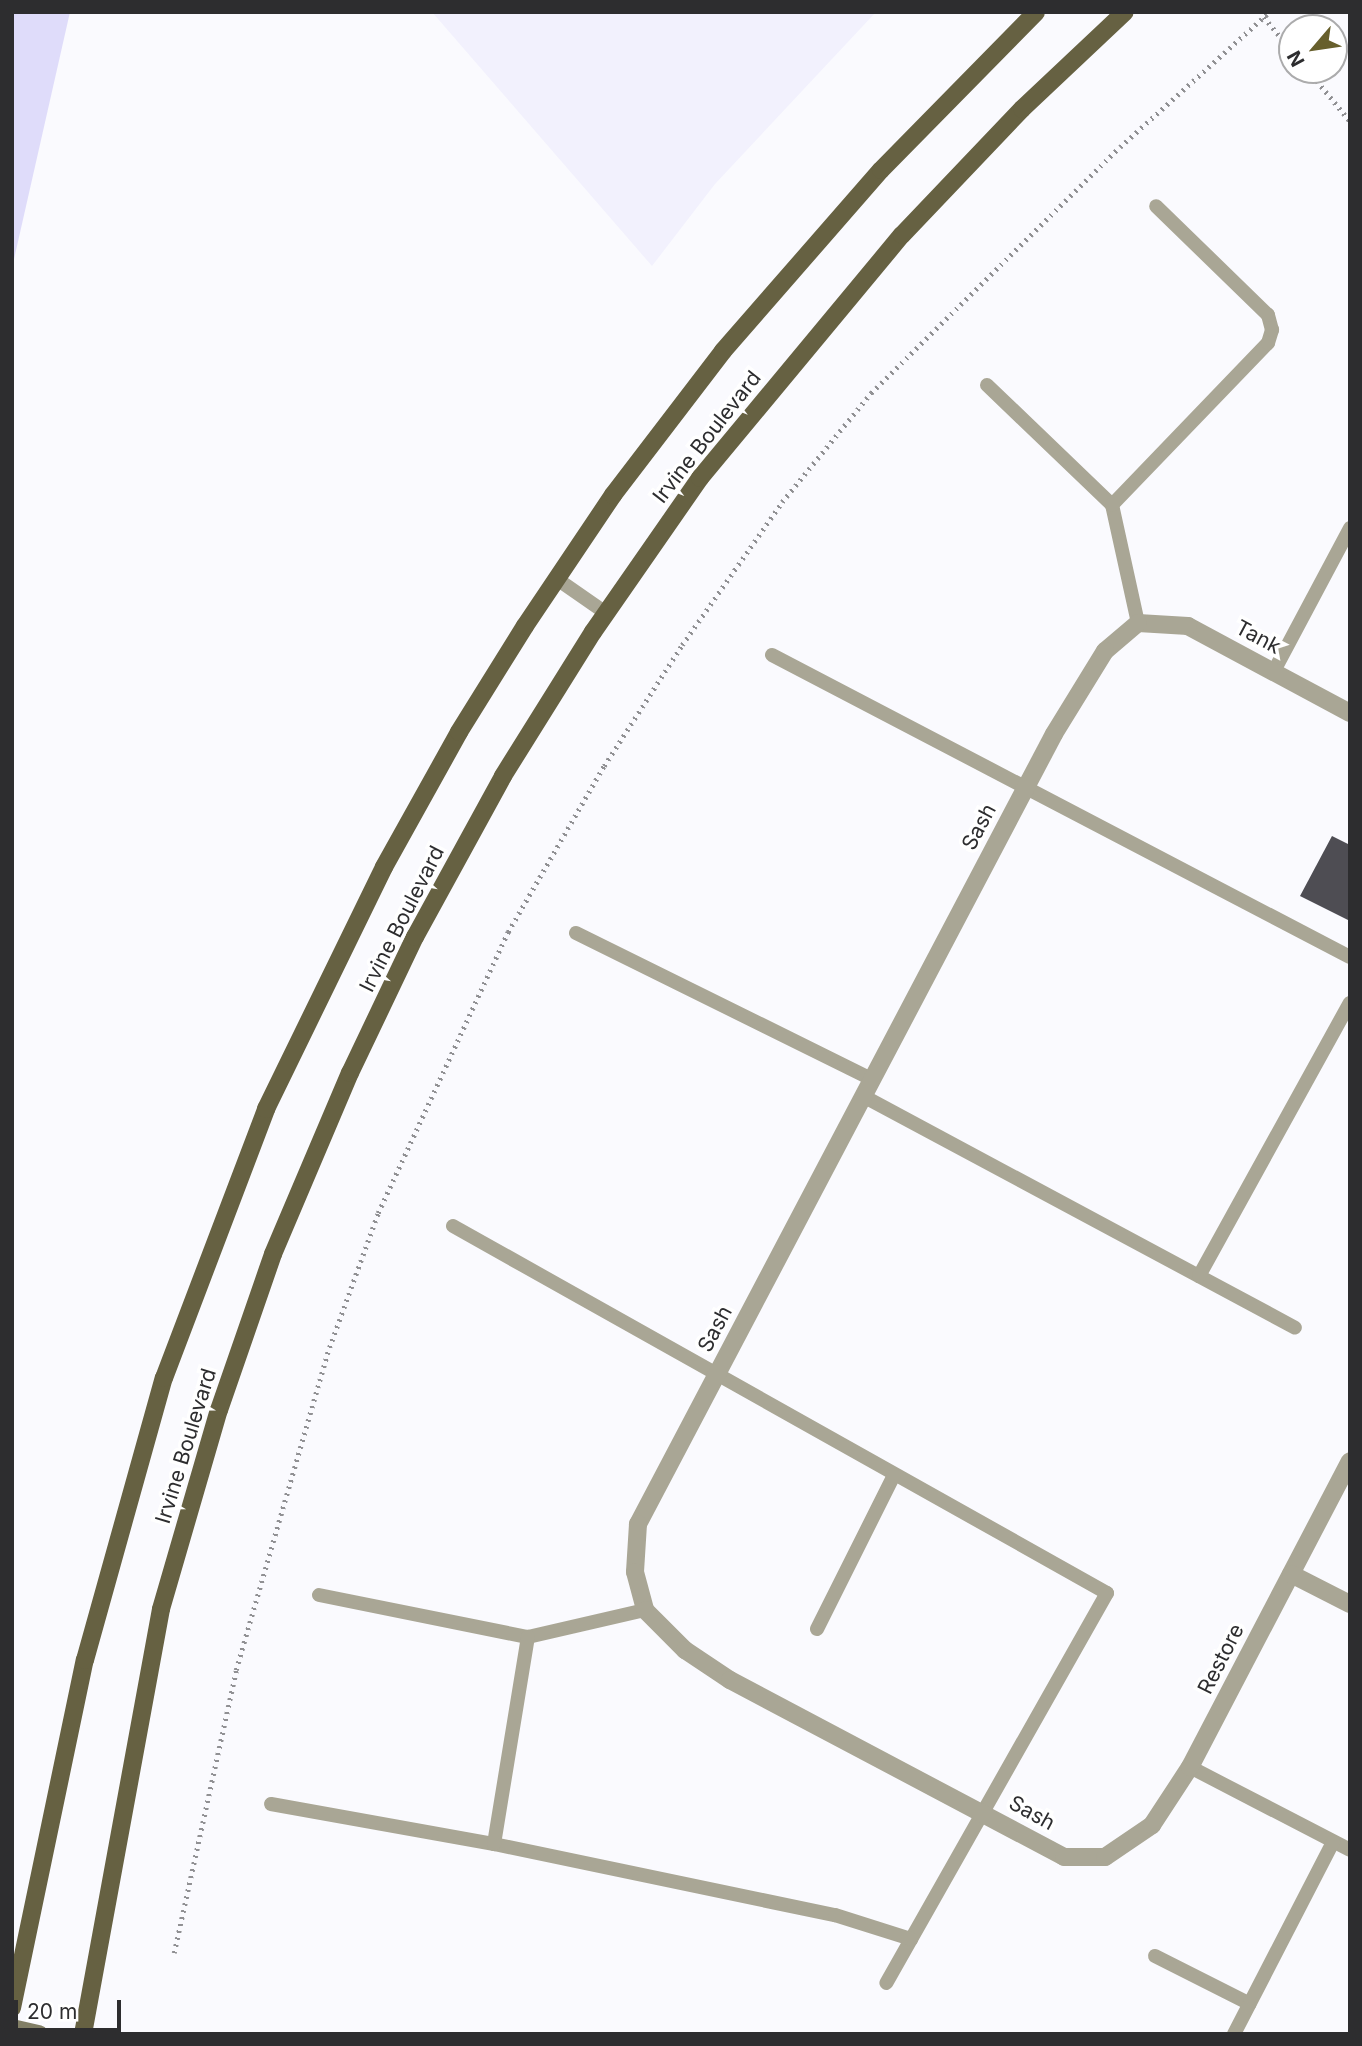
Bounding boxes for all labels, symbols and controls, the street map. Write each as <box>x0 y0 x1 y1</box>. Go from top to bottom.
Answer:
north arrow <box>1278 14 1348 84</box>
text: N <box>1282 47 1310 70</box>
street label: Irvine Boulevard <box>648 366 766 508</box>
street label: Tank <box>1231 615 1285 659</box>
street label: Sash <box>956 800 1002 854</box>
street label: Irvine Boulevard <box>354 842 450 996</box>
street label: Sash <box>692 1302 738 1356</box>
street label: Irvine Boulevard <box>150 1365 222 1527</box>
street label: Restore <box>1193 1620 1249 1698</box>
street label: Sash <box>1005 1790 1059 1836</box>
scale bar <box>18 1986 124 2030</box>
text: 20 m <box>27 1999 77 2024</box>

